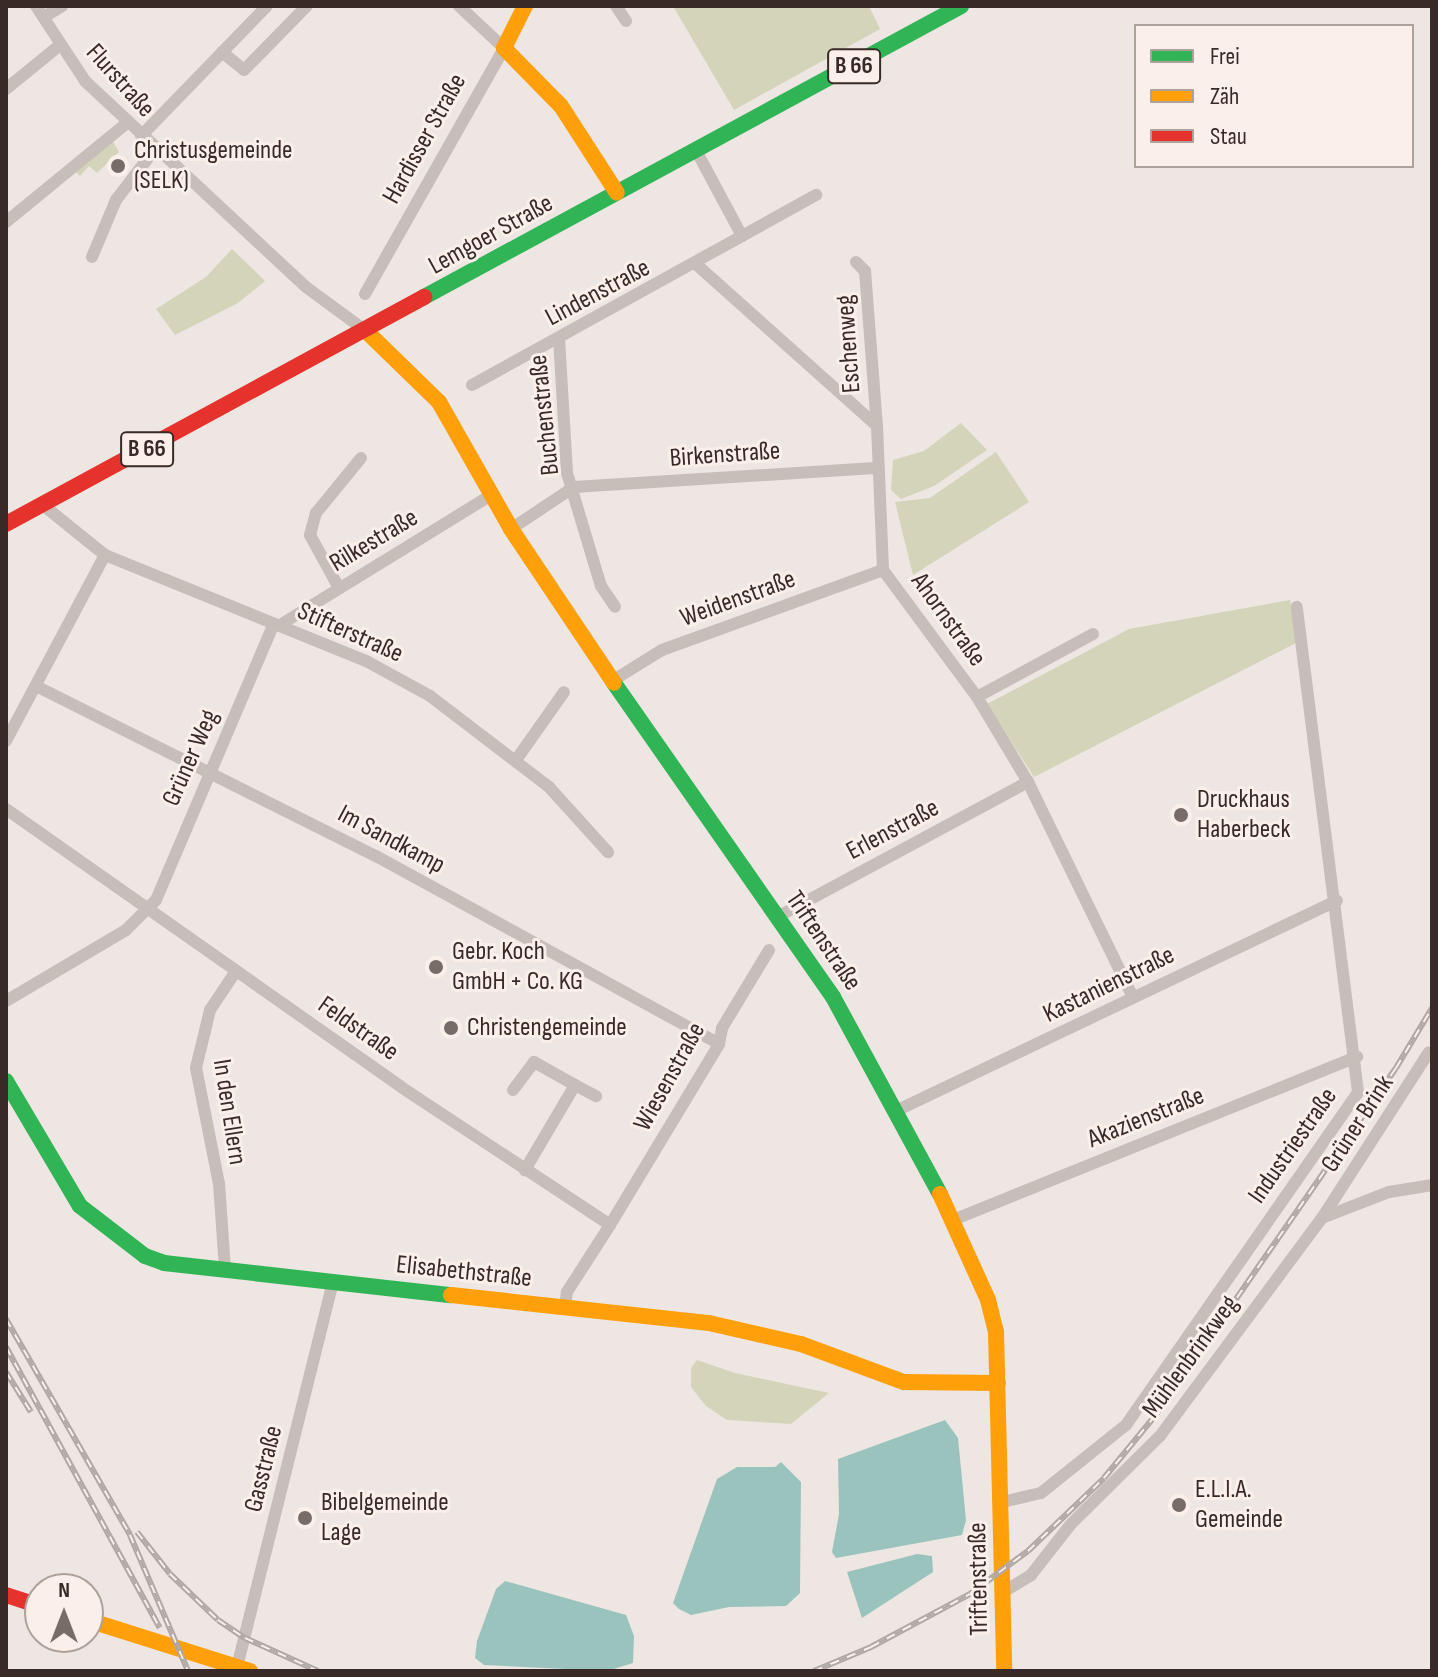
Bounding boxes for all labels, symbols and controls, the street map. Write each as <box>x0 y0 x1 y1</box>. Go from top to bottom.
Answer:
legend <box>1134 24 1414 168</box>
street label: Flurstraße <box>79 38 161 124</box>
text: Frei <box>1210 42 1240 71</box>
road number: B 66 <box>826 46 882 86</box>
street label: Hardisser Straße <box>376 69 474 209</box>
text: Zäh <box>1210 82 1239 111</box>
text: Stau <box>1210 122 1247 151</box>
place label: Christusgemeinde (SELK) <box>134 135 292 196</box>
marker: Christusgemeinde (SELK) <box>109 157 127 175</box>
street label: Lemgoer Straße <box>423 188 559 282</box>
street label: Lindenstraße <box>540 253 656 333</box>
street label: Eschenweg <box>830 294 868 394</box>
street label: Buchenstraße <box>523 353 567 477</box>
road number: B 66 <box>119 429 175 469</box>
street label: Birkenstraße <box>669 436 781 474</box>
street label: Rilkestraße <box>324 503 424 579</box>
street label: Weidenstraße <box>676 564 800 634</box>
street label: Ahornstraße <box>904 567 992 673</box>
street label: Stifterstraße <box>292 596 408 670</box>
street label: Grüner Weg <box>156 705 226 811</box>
place label: Druckhaus Haberbeck <box>1197 784 1290 846</box>
street label: Erlenstraße <box>841 793 945 867</box>
street label: Im Sandkamp <box>332 799 450 881</box>
marker: Druckhaus Haberbeck <box>1172 806 1190 824</box>
street label: Triftenstraße <box>778 885 868 997</box>
place label: Gebr. Koch GmbH + Co. KG <box>452 936 583 998</box>
street label: Kastanienstraße <box>1038 940 1180 1030</box>
marker: Gebr. Koch GmbH + Co. KG <box>427 958 445 976</box>
street label: Feldstraße <box>312 990 404 1068</box>
place label: Christengemeinde <box>467 1012 627 1044</box>
street label: Wiesenstraße <box>628 1017 712 1137</box>
marker: Christengemeinde <box>442 1019 460 1037</box>
street label: In den Ellern <box>205 1057 253 1167</box>
street label: Grüner Brink <box>1315 1070 1401 1178</box>
street label: Akazienstraße <box>1083 1081 1209 1155</box>
street label: Industriestraße <box>1242 1082 1344 1210</box>
street label: Elisabethstraße <box>395 1249 533 1295</box>
street label: Mühlenbrinkweg <box>1136 1290 1246 1424</box>
street label: Gasstraße <box>238 1423 290 1515</box>
place label: E.L.I.A. Gemeinde <box>1195 1474 1283 1536</box>
place label: Bibelgemeinde Lage <box>321 1487 449 1548</box>
marker: E.L.I.A. Gemeinde <box>1170 1496 1188 1514</box>
marker: Bibelgemeinde Lage <box>296 1509 314 1527</box>
street label: Triftenstraße <box>962 1522 996 1636</box>
north arrow <box>24 1573 104 1653</box>
text: N <box>58 1577 70 1604</box>

